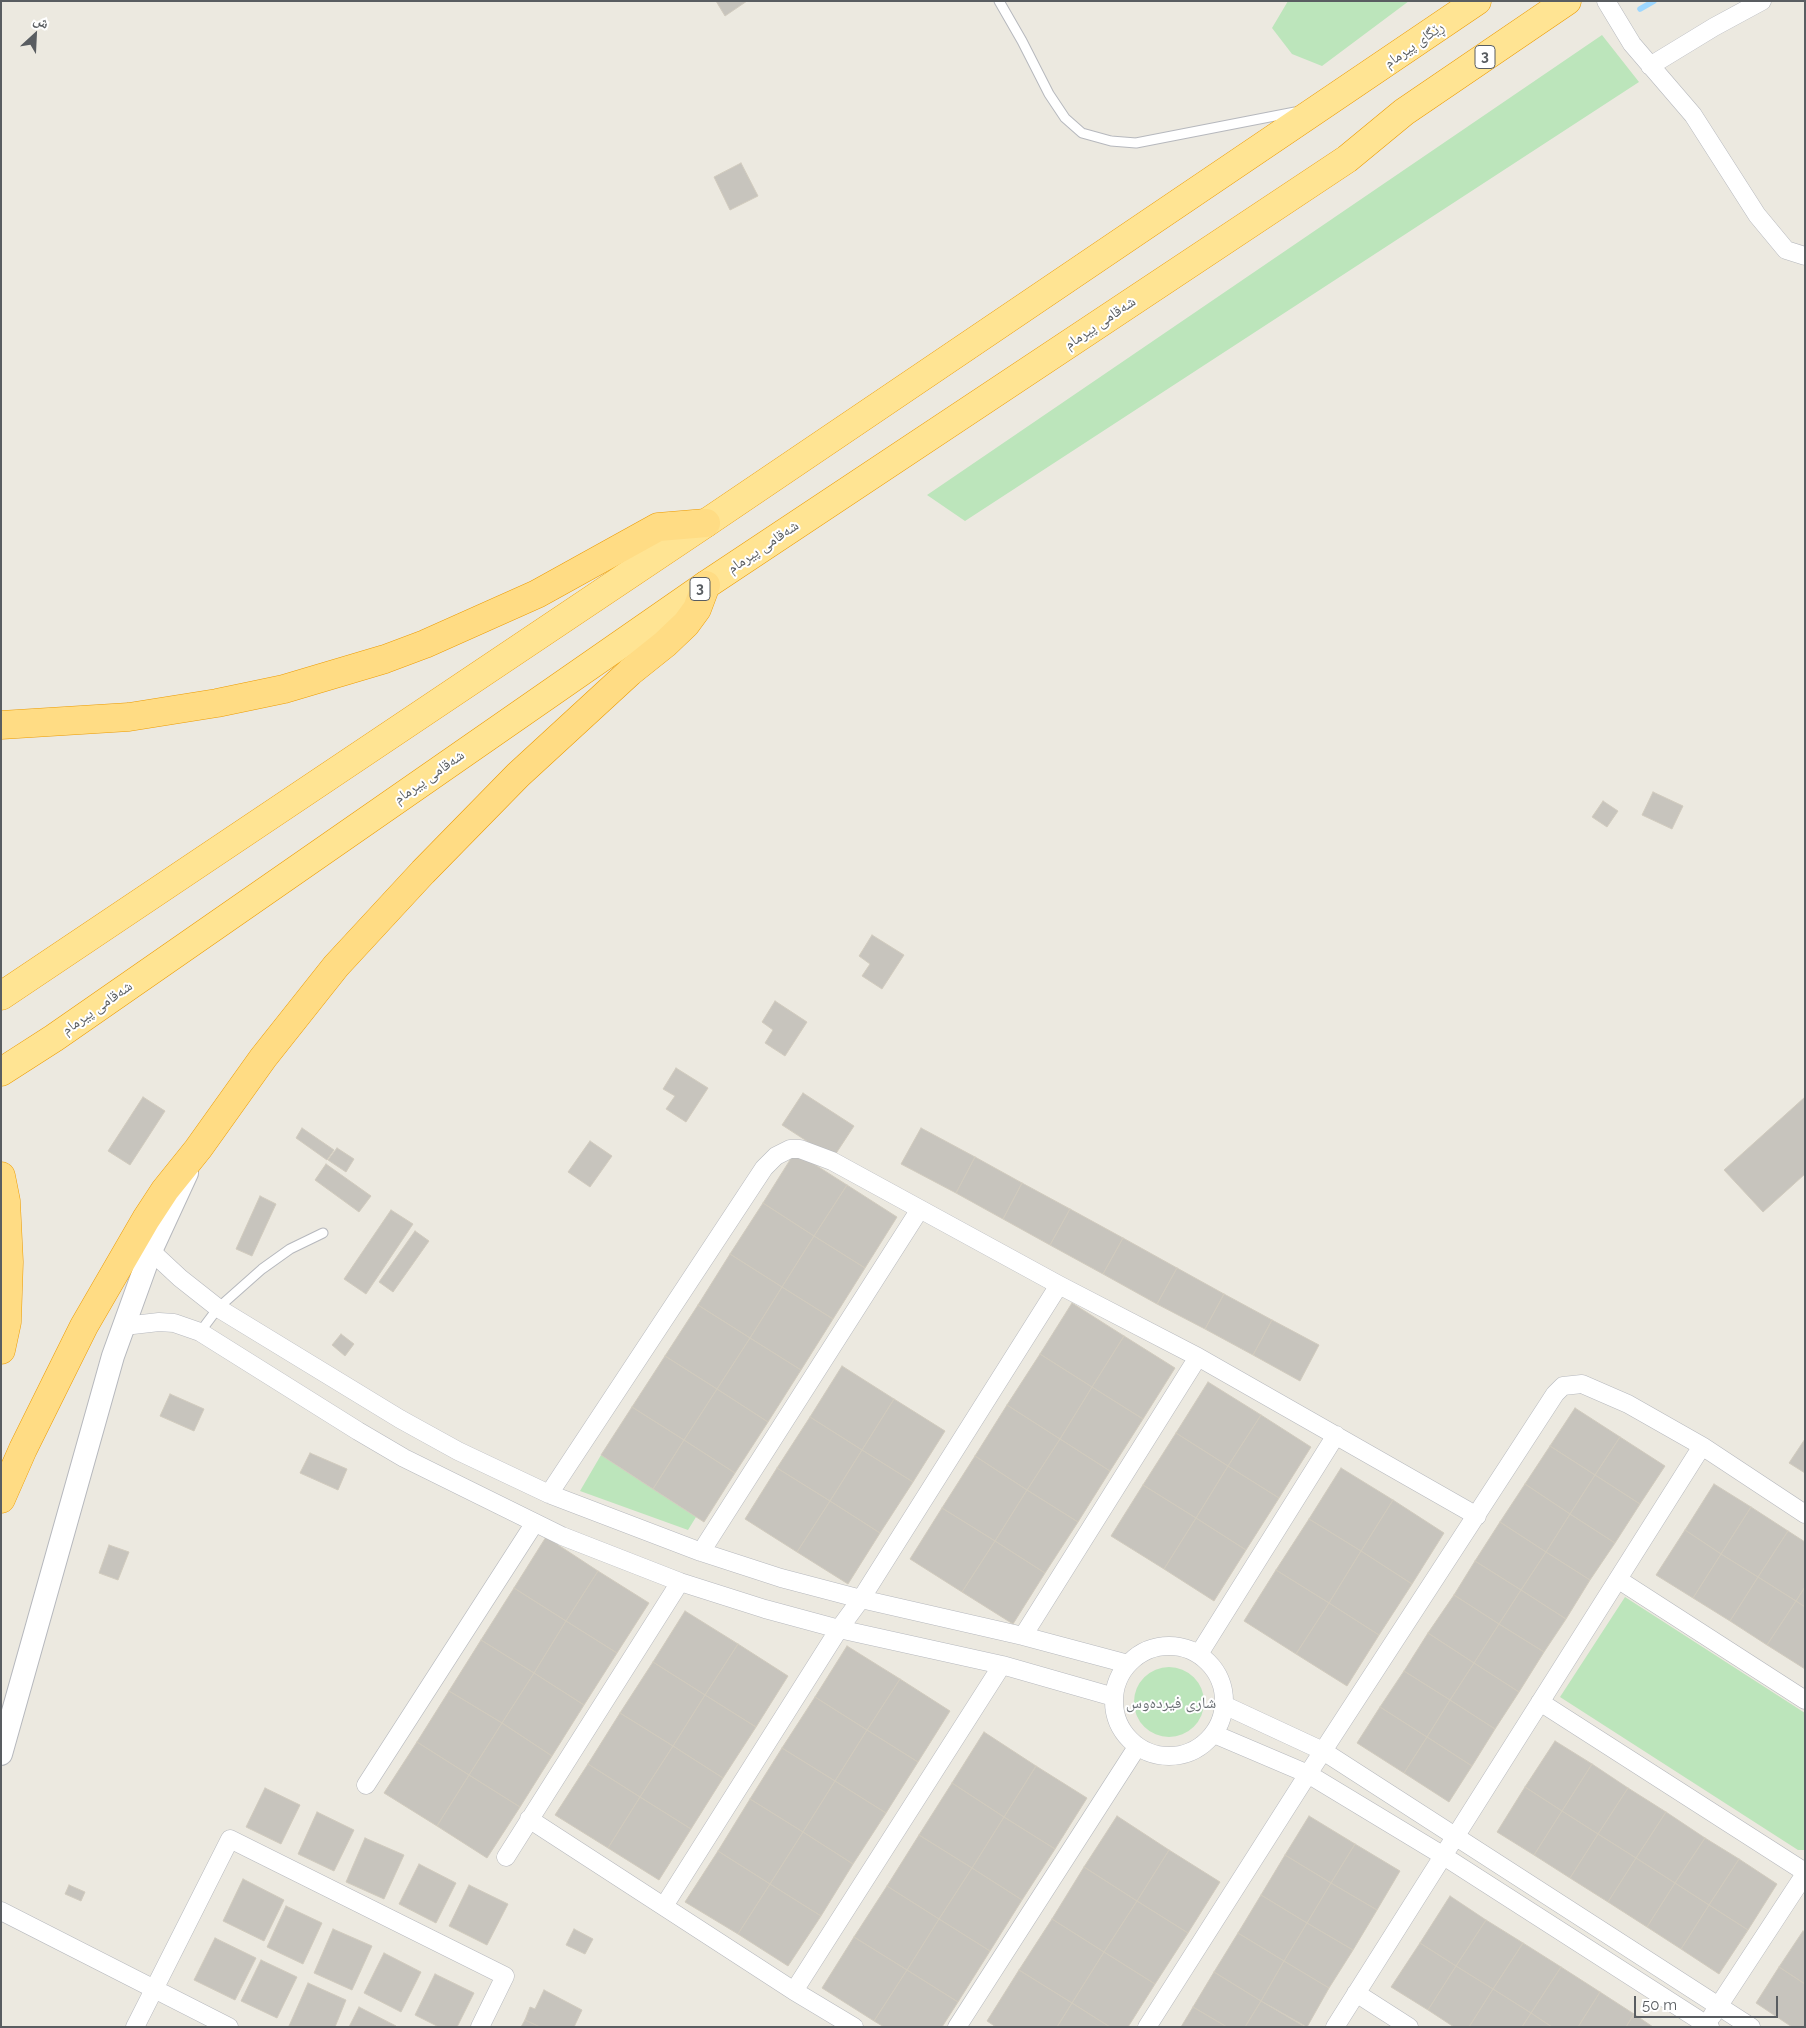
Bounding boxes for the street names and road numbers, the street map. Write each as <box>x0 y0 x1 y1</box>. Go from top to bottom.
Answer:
street label: ڕێگای پیرمام <box>1380 18 1448 72</box>
road number: 3 <box>1475 46 1495 68</box>
street label: شەقامی پیرمام <box>1061 293 1139 353</box>
street label: شەقامی پیرمام <box>724 517 802 577</box>
road number: 3 <box>690 578 710 600</box>
street label: شەقامی پیرمام <box>390 746 468 808</box>
street label: شەقامی پیرمام <box>58 977 136 1039</box>

